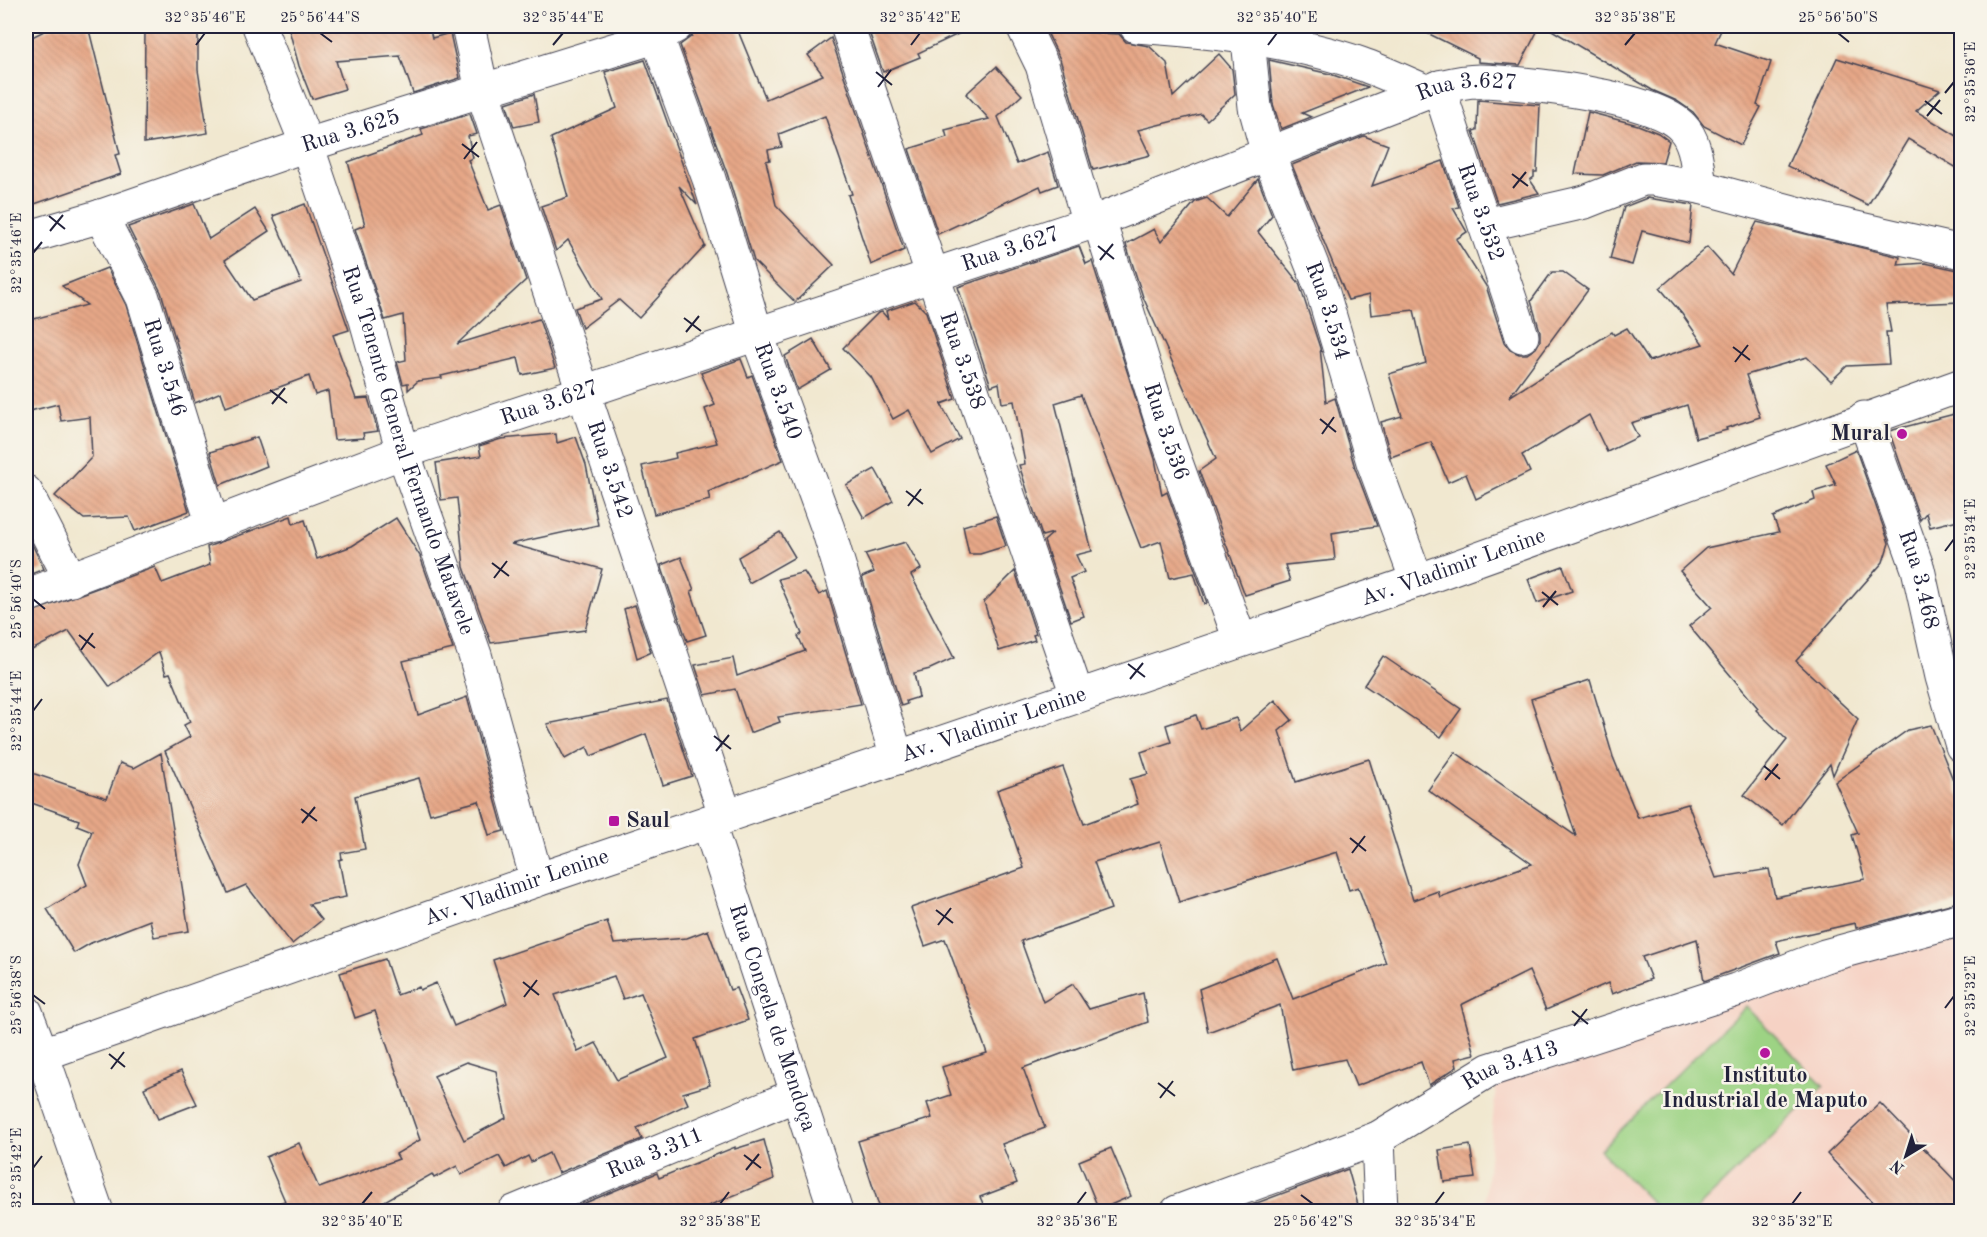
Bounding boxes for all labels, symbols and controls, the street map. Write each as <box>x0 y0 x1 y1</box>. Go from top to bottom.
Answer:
text: 32°35'46"E <box>165 11 245 26</box>
text: 25°56'44"S <box>280 11 360 26</box>
text: 32°35'44"E <box>523 11 603 26</box>
text: 32°35'42"E <box>880 11 960 26</box>
text: 32°35'40"E <box>1237 11 1317 26</box>
text: 32°35'38"E <box>1595 11 1675 26</box>
text: 25°56'50"S <box>1798 11 1878 26</box>
text: 32°35'36"E <box>1964 42 1979 122</box>
street label: Rua 3.627 <box>1413 70 1518 106</box>
street label: Rua 3.625 <box>299 106 403 157</box>
street label: Rua 3.532 <box>1453 161 1508 264</box>
text: 32°35'46"E <box>10 213 25 293</box>
street label: Rua 3.627 <box>959 223 1062 276</box>
street label: Rua 3.534 <box>1301 259 1353 363</box>
street label: Rua Tenente General Fernando Matavele <box>338 263 478 638</box>
street label: Rua 3.538 <box>935 309 989 412</box>
street label: Rua 3.546 <box>139 316 190 420</box>
street label: Rua 3.540 <box>750 340 805 443</box>
street label: Rua 3.627 <box>498 377 601 430</box>
street label: Rua 3.536 <box>1139 380 1193 484</box>
street label: Rua 3.542 <box>583 418 636 521</box>
place label: Mural <box>1831 423 1890 445</box>
marker: Mural <box>1895 427 1909 441</box>
text: 32°35'34"E <box>1964 499 1979 579</box>
street label: Av. Vladimir Lenine <box>1358 525 1549 610</box>
street label: Rua 3.468 <box>1894 527 1942 631</box>
text: 25°56'40"S <box>10 559 25 639</box>
text: 32°35'44"E <box>10 671 25 751</box>
street label: Av. Vladimir Lenine <box>898 683 1089 766</box>
place label: Saul <box>626 810 670 832</box>
marker: Saul <box>607 814 621 828</box>
street label: Av. Vladimir Lenine <box>421 845 612 930</box>
street label: Rua Congela de Mendoça <box>725 901 820 1134</box>
text: 25°56'38"S <box>10 955 25 1035</box>
text: 32°35'32"E <box>1964 956 1979 1036</box>
street label: Rua 3.413 <box>1458 1037 1561 1095</box>
marker: Instituto Industrial de Maputo <box>1758 1046 1772 1060</box>
place label: Instituto Industrial de Maputo <box>1662 1065 1868 1112</box>
street label: Rua 3.311 <box>604 1124 707 1183</box>
north arrow <box>1876 1126 1936 1186</box>
text: 32°35'42"E <box>10 1128 25 1208</box>
text: N <box>1888 1156 1908 1176</box>
text: 32°35'40"E <box>322 1215 402 1230</box>
text: 32°35'38"E <box>680 1215 760 1230</box>
text: 32°35'36"E <box>1037 1215 1117 1230</box>
text: 25°56'42"S <box>1273 1215 1353 1230</box>
text: 32°35'34"E <box>1395 1215 1475 1230</box>
text: 32°35'32"E <box>1752 1215 1832 1230</box>

